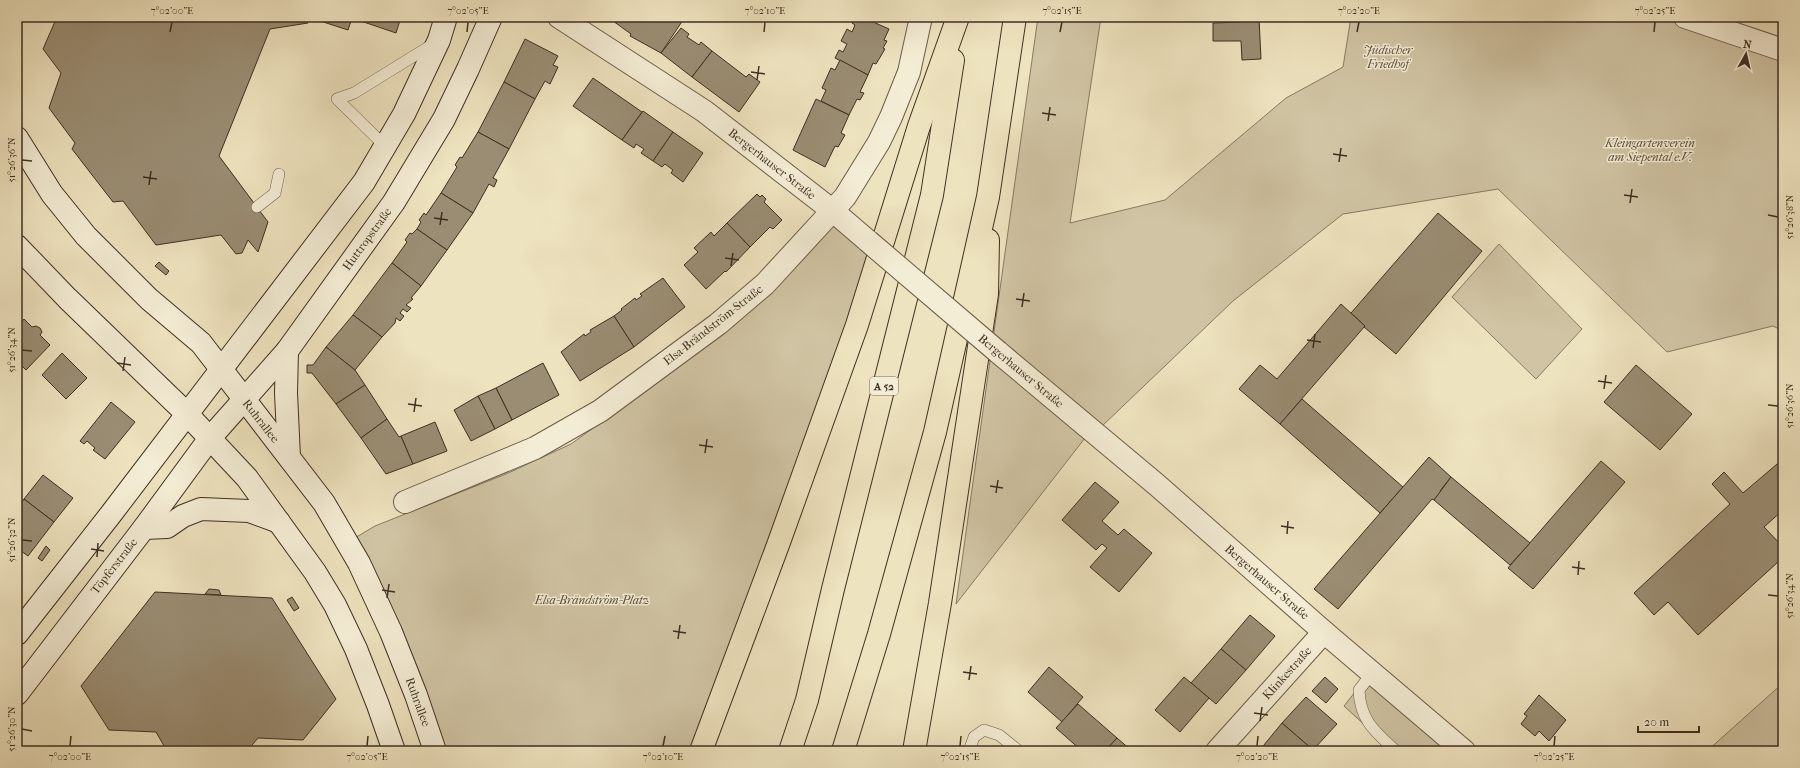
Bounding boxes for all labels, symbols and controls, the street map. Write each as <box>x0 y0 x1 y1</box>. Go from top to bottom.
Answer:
text: 7°02'00"E <box>151 5 193 17</box>
text: 7°02'05"E <box>447 5 489 17</box>
text: 7°02'10"E <box>745 5 785 17</box>
text: 7°02'15"E <box>1042 5 1082 17</box>
text: 7°02'20"E <box>1338 5 1380 17</box>
text: 7°02'25"E <box>1635 5 1675 17</box>
north arrow <box>1726 34 1766 74</box>
text: N <box>1742 38 1753 52</box>
park label: Jüdischer Friedhof <box>1364 43 1414 71</box>
street label: Bergerhauser Straße <box>726 126 818 202</box>
park label: Kleingartenverein am Siepental e.V. <box>1604 136 1695 164</box>
text: 51°26'36"N <box>6 137 18 183</box>
text: 51°26'38"N <box>1784 194 1796 239</box>
street label: Huttropstraße <box>340 205 395 273</box>
street label: Elsa-Brändström-Straße <box>661 282 765 368</box>
text: 51°26'34"N <box>6 327 18 373</box>
street label: Bergerhauser Straße <box>976 331 1066 411</box>
road number: A 52 <box>870 377 898 395</box>
text: 51°26'36"N <box>1784 383 1796 429</box>
street label: Ruhrallee <box>240 397 282 445</box>
text: 51°26'32"N <box>6 517 18 562</box>
street label: Töpferstraße <box>88 535 140 597</box>
street label: Bergerhauser Straße <box>1222 542 1312 622</box>
text: 51°26'34"N <box>1784 573 1796 619</box>
park label: Elsa-Brändström-Platz <box>534 593 649 607</box>
street label: Klinkestraße <box>1260 644 1314 702</box>
street label: Ruhrallee <box>403 676 433 728</box>
text: 51°26'30"N <box>6 706 18 752</box>
scale bar <box>1638 708 1699 734</box>
text: 20 m <box>1644 715 1669 729</box>
text: 7°02'00"E <box>49 751 91 763</box>
text: 7°02'05"E <box>346 751 388 763</box>
text: 7°02'10"E <box>643 751 683 763</box>
text: 7°02'15"E <box>940 751 980 763</box>
text: 7°02'20"E <box>1236 751 1278 763</box>
text: 7°02'25"E <box>1534 751 1574 763</box>

